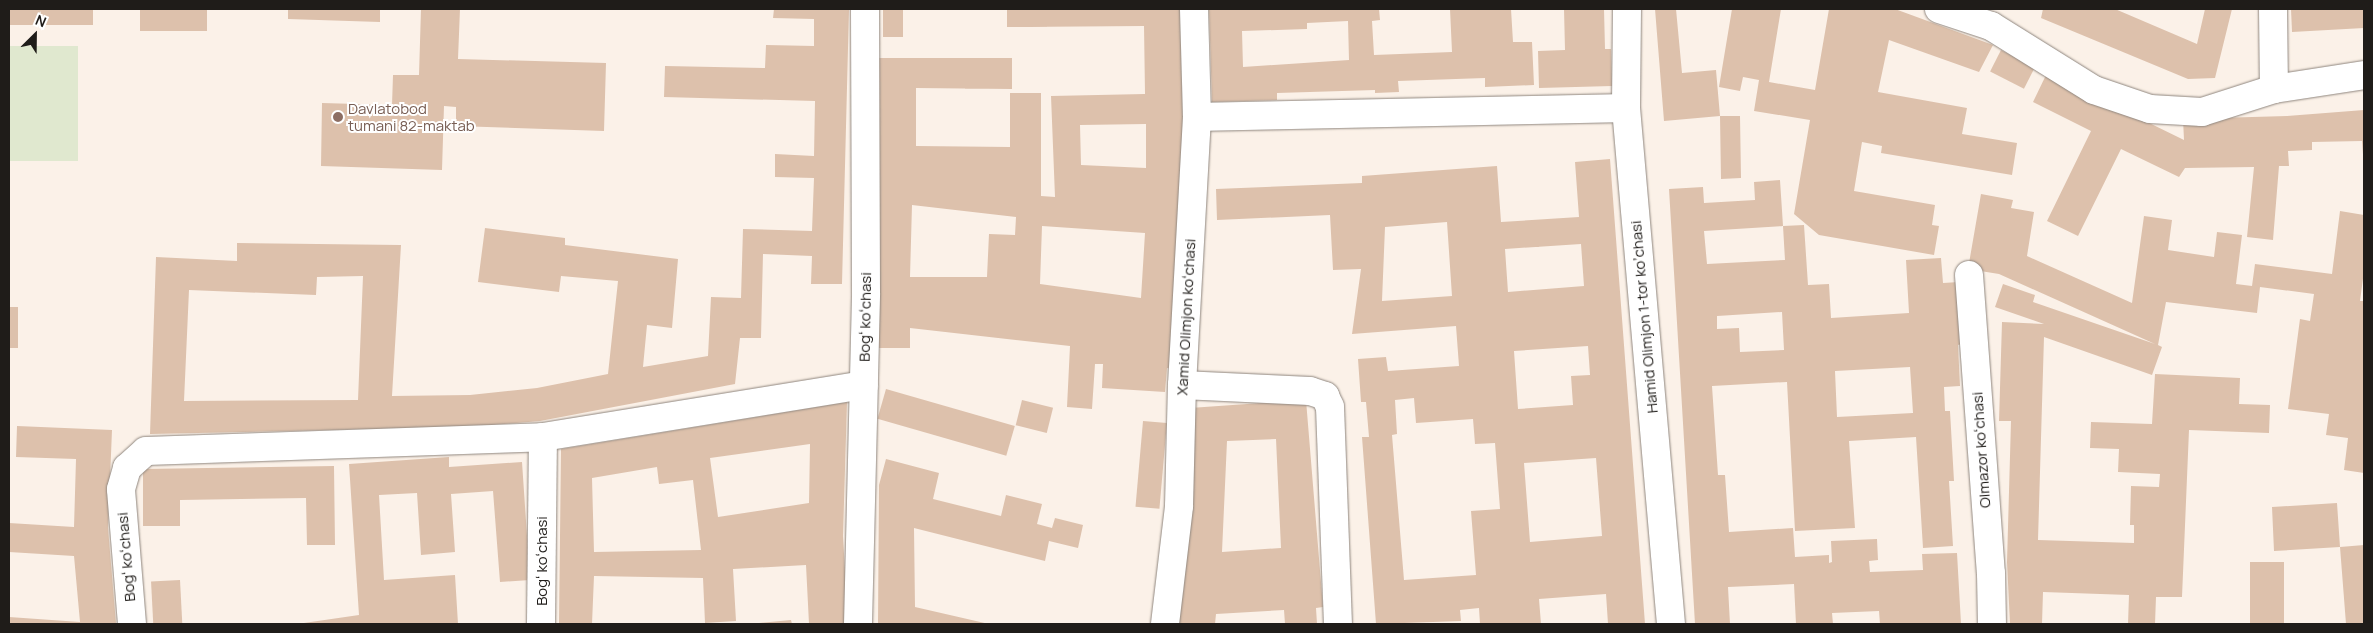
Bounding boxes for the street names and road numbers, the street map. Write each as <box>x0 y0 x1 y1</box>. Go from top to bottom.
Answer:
street label: Hamid Olimjon 1-tor koʼchasi <box>1627 220 1661 414</box>
street label: Xamid Olimjon koʻchasi <box>1173 238 1199 396</box>
street label: Bogʻ koʻchasi <box>855 272 875 362</box>
street label: Olmazor koʻchasi <box>1968 391 1994 509</box>
street label: Bogʻ koʻchasi <box>113 512 139 602</box>
street label: Bogʻ koʻchasi <box>533 516 551 606</box>

